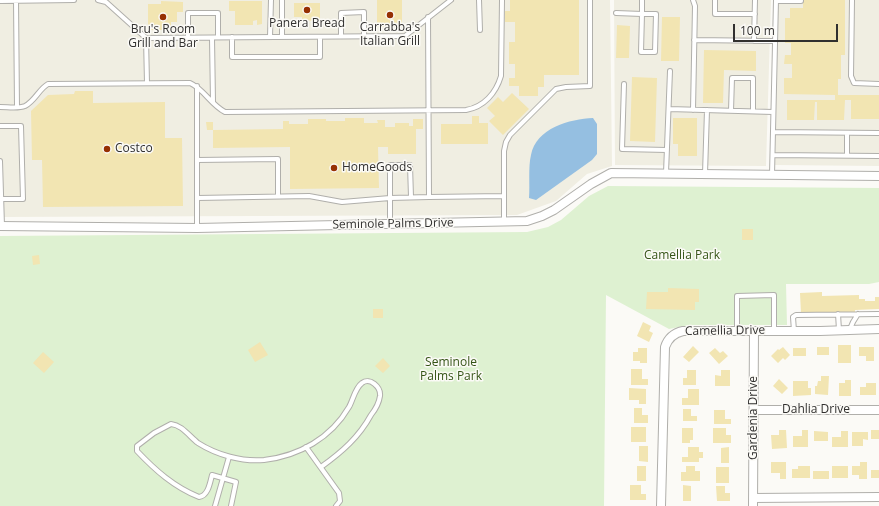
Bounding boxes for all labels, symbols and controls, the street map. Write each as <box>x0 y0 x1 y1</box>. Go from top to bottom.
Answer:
marker: Panera Bread <box>302 5 312 15</box>
marker: Carrabba's Italian Grill <box>385 10 395 20</box>
marker: Bru's Room Grill and Bar <box>158 12 168 22</box>
scale bar <box>735 16 840 42</box>
place label: Panera Bread <box>269 17 345 31</box>
place label: Carrabba's Italian Grill <box>360 21 420 49</box>
text: 100 m <box>740 22 775 39</box>
place label: Bru's Room Grill and Bar <box>128 23 198 51</box>
place label: Costco <box>115 142 153 156</box>
marker: Costco <box>102 144 112 154</box>
place label: HomeGoods <box>342 161 412 175</box>
marker: HomeGoods <box>329 163 339 173</box>
street label: Seminole Palms Drive <box>332 216 454 232</box>
park label: Camellia Park <box>644 249 720 263</box>
street label: Camellia Drive <box>685 323 765 339</box>
park label: Seminole Palms Park <box>420 356 482 384</box>
street label: Gardenia Drive <box>747 376 761 460</box>
street label: Dahlia Drive <box>782 403 850 417</box>

